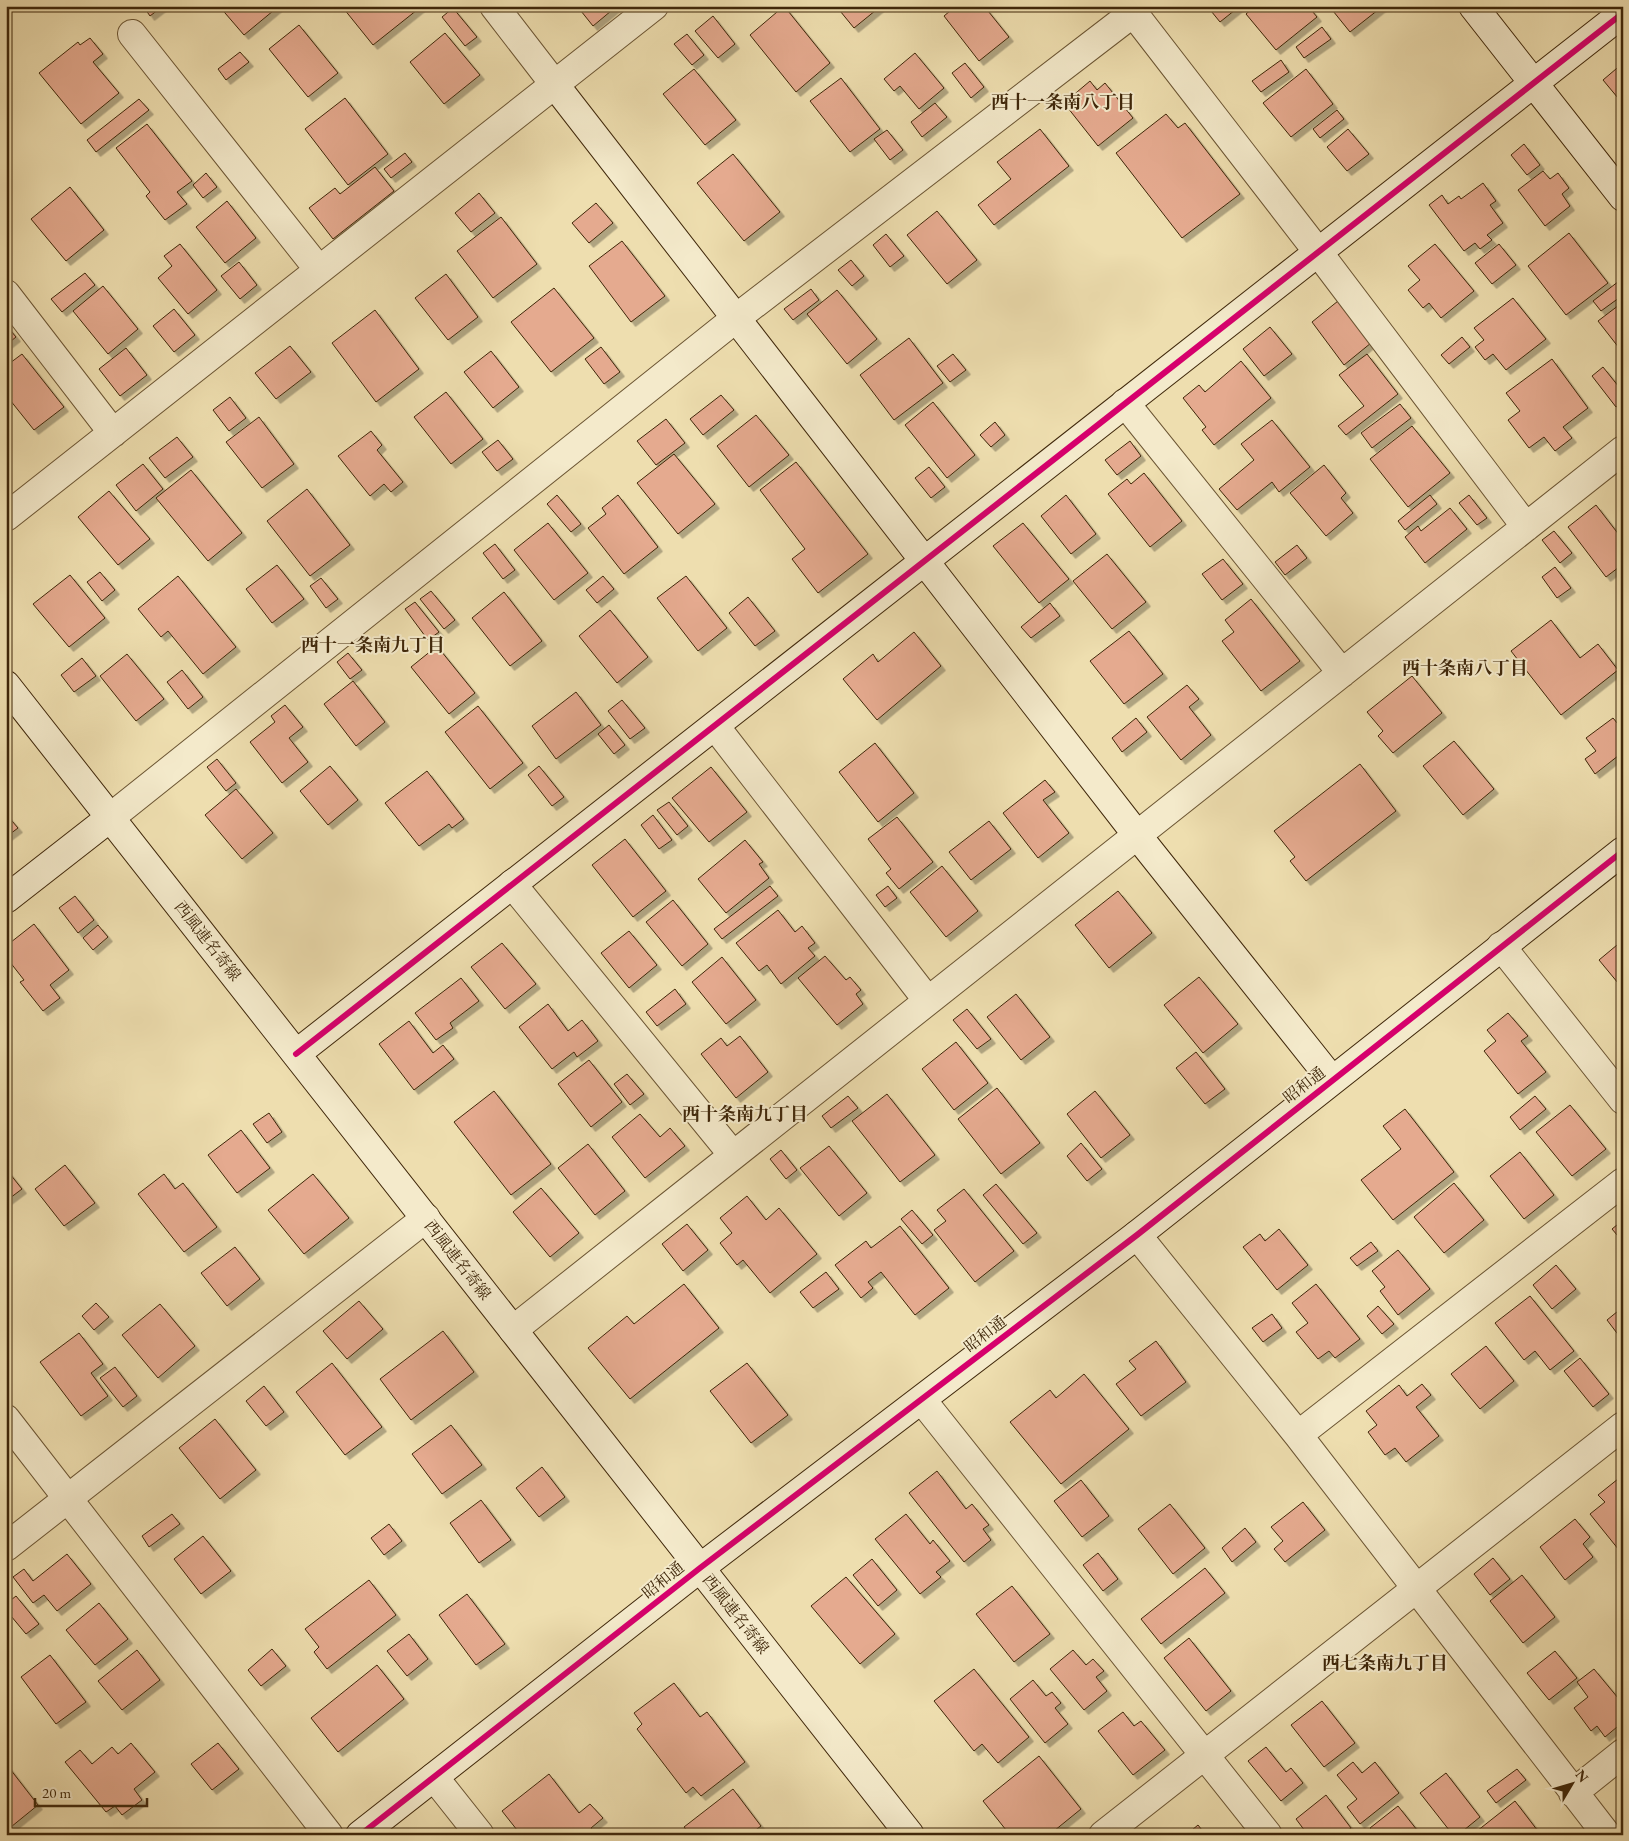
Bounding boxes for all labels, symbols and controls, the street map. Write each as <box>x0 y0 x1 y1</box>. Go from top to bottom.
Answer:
district label: 西十一条南八丁目 <box>991 90 1135 113</box>
district label: 西十一条南九丁目 <box>301 633 445 656</box>
district label: 西十条南八丁目 <box>1402 656 1528 679</box>
street label: 西風連名寄線 <box>170 897 246 985</box>
street label: 昭和通 <box>1279 1062 1329 1108</box>
district label: 西十条南九丁目 <box>682 1102 808 1125</box>
street label: 西風連名寄線 <box>420 1216 496 1304</box>
street label: 昭和通 <box>960 1311 1010 1357</box>
street label: 昭和通 <box>638 1557 688 1603</box>
street label: 西風連名寄線 <box>698 1570 774 1658</box>
district label: 西七条南九丁目 <box>1322 1651 1448 1674</box>
north arrow <box>1546 1758 1596 1808</box>
text: N <box>1572 1766 1593 1787</box>
scale bar <box>35 1776 148 1808</box>
text: 20 m <box>42 1783 71 1802</box>

